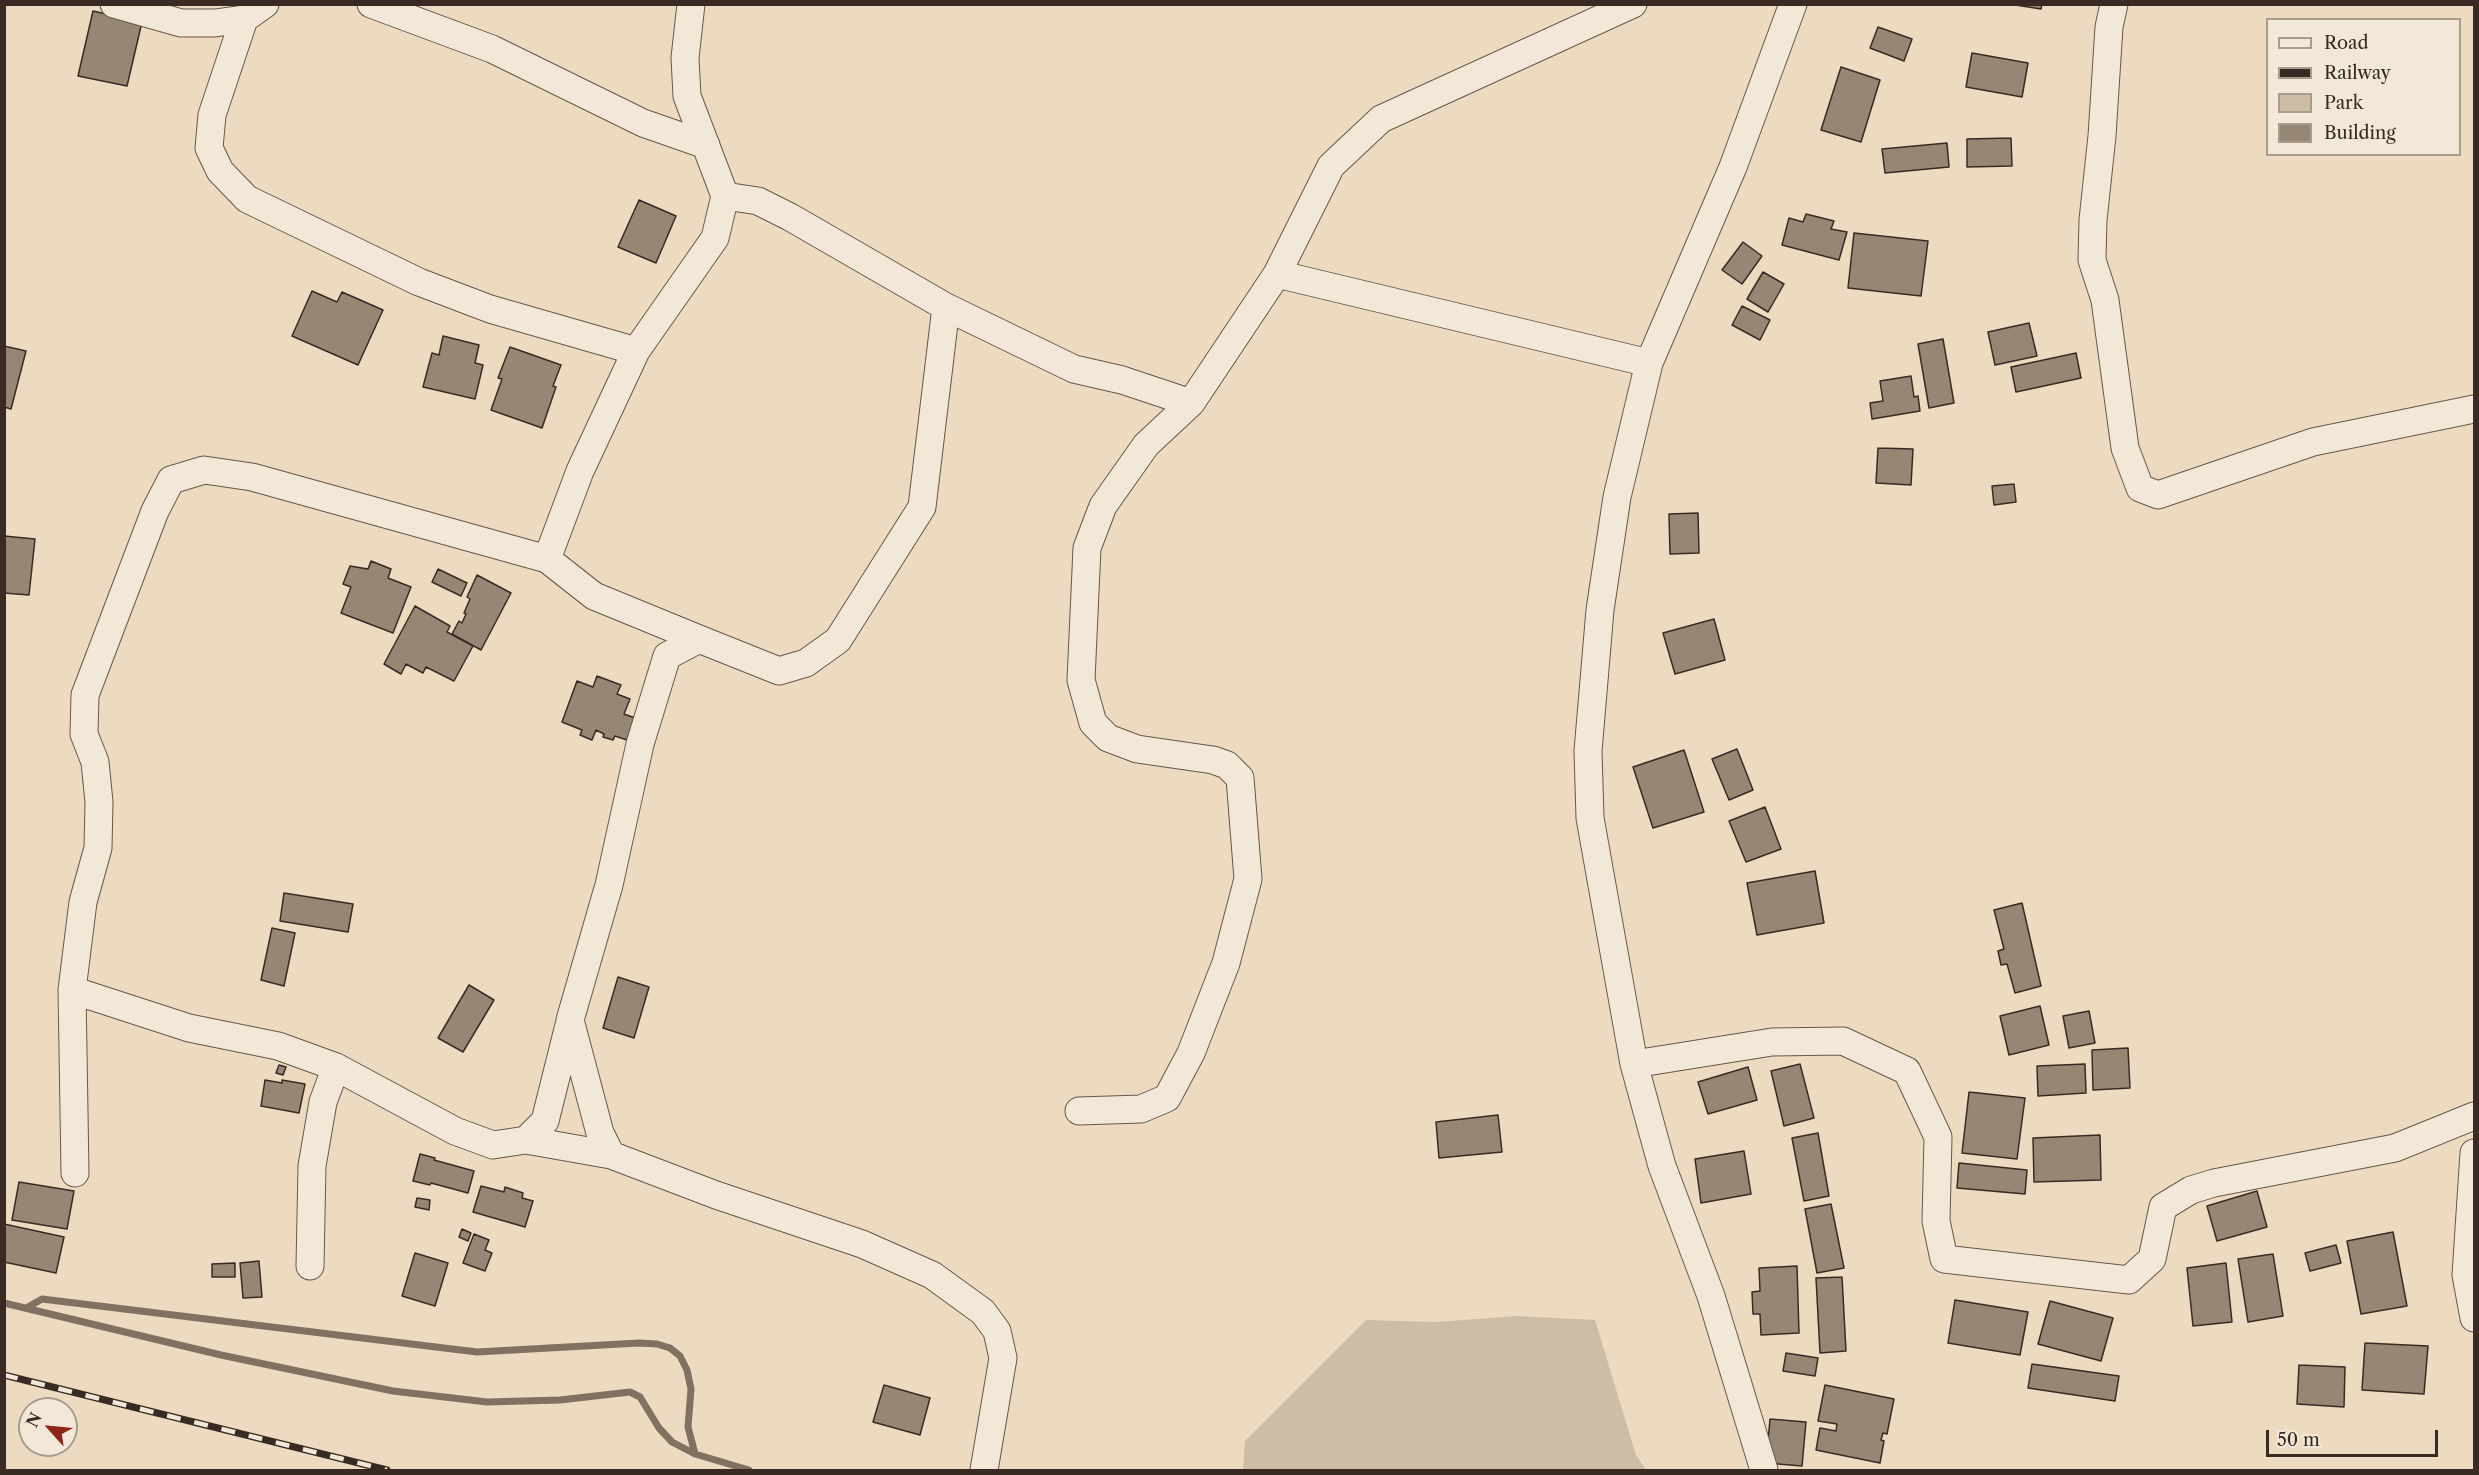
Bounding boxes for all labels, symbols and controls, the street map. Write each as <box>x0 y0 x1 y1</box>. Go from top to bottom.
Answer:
legend <box>2266 18 2461 156</box>
text: Road <box>2324 32 2369 54</box>
text: Railway <box>2324 62 2391 84</box>
text: Park <box>2324 92 2363 114</box>
text: Building <box>2324 122 2396 144</box>
north arrow <box>18 1397 78 1457</box>
text: N <box>22 1409 46 1430</box>
scale bar <box>2269 1418 2442 1456</box>
text: 50 m <box>2277 1429 2320 1451</box>

